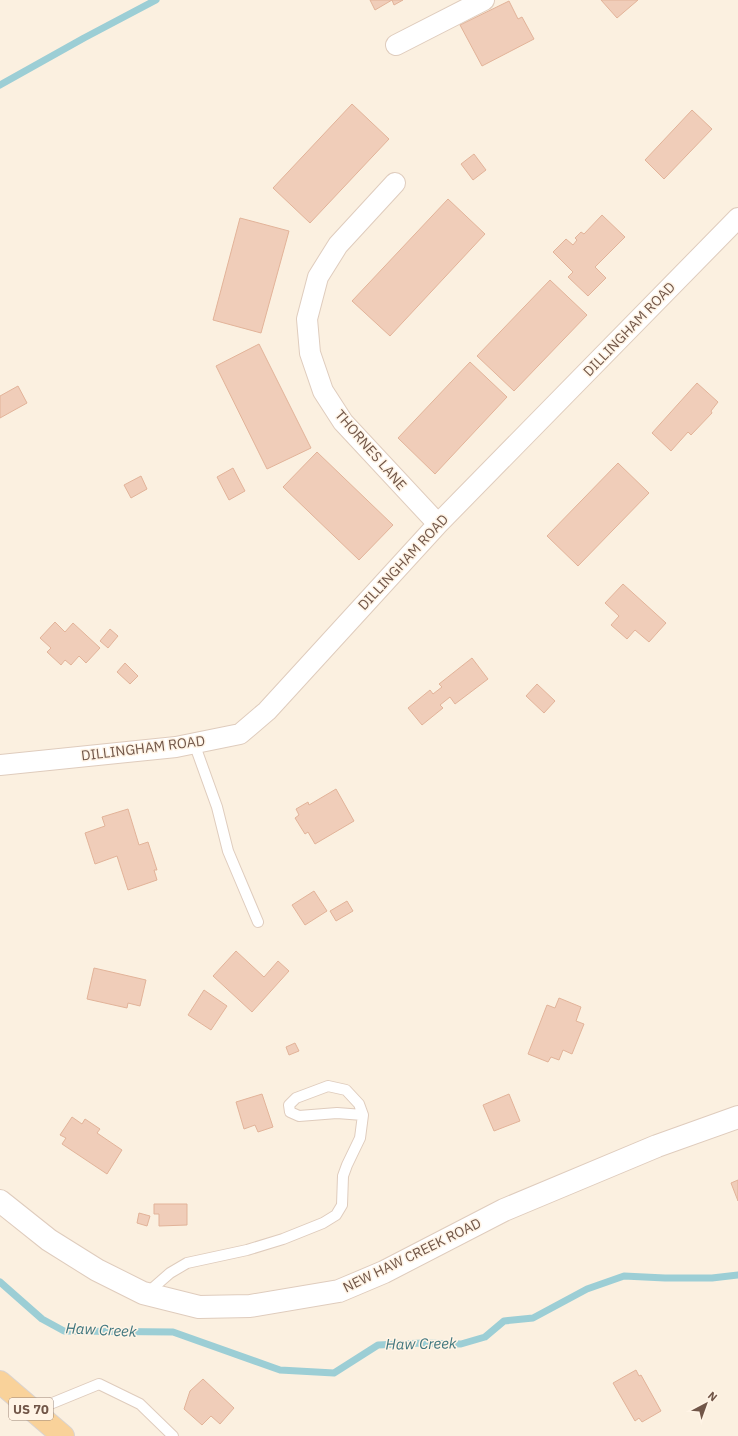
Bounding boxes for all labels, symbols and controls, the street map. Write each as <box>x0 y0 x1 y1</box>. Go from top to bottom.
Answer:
street label: DILLINGHAM ROAD <box>579 278 679 380</box>
street label: THORNES LANE <box>331 406 411 494</box>
street label: DILLINGHAM ROAD <box>354 510 452 614</box>
street label: DILLINGHAM ROAD <box>80 731 206 765</box>
street label: NEW HAW CREEK ROAD <box>340 1214 484 1296</box>
water label: Haw Creek <box>65 1318 137 1341</box>
water label: Haw Creek <box>385 1333 457 1354</box>
north arrow <box>686 1384 726 1424</box>
text: N <box>705 1389 720 1404</box>
road number: US 70 <box>9 1398 53 1420</box>

